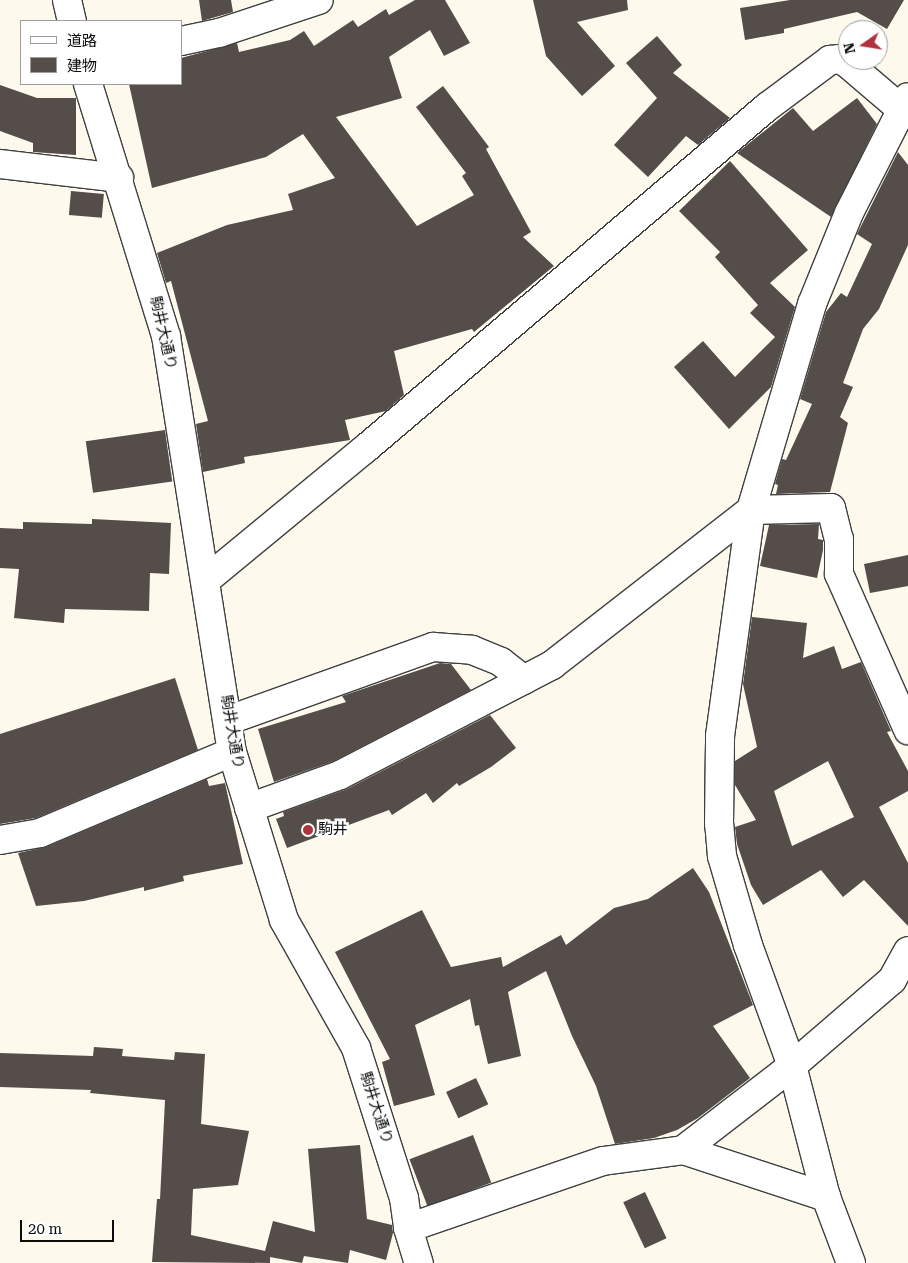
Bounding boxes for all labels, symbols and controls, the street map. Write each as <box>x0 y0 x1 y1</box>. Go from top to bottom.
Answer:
legend <box>20 20 182 85</box>
north arrow <box>838 20 888 70</box>
text: 道路 <box>67 32 97 50</box>
text: N <box>840 41 858 55</box>
text: 建物 <box>67 57 97 75</box>
street label: 駒井大通り <box>146 294 180 372</box>
street label: 駒井大通り <box>217 694 247 770</box>
place label: 駒井 <box>318 821 348 839</box>
marker: 駒井 <box>302 824 314 836</box>
street label: 駒井大通り <box>356 1070 396 1146</box>
scale bar <box>22 1210 116 1242</box>
text: 20 m <box>28 1220 62 1238</box>

